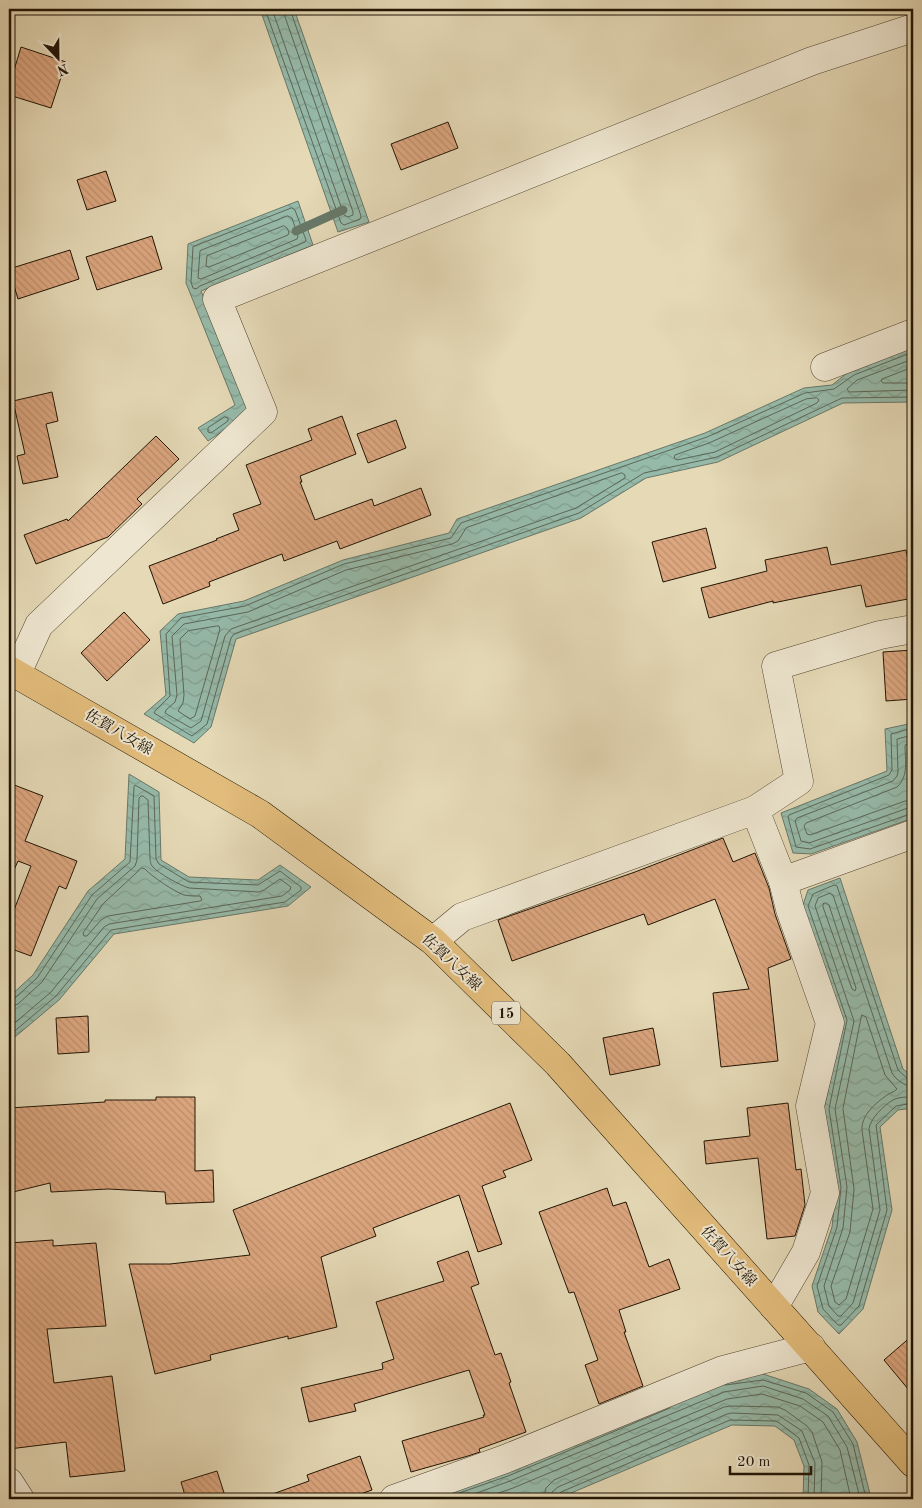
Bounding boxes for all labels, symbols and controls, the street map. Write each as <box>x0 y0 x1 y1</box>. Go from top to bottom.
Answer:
north arrow <box>32 32 82 82</box>
text: N <box>55 61 70 78</box>
street label: 佐賀八女線 <box>82 706 155 759</box>
street label: 佐賀八女線 <box>418 931 485 994</box>
road number: 15 <box>492 1001 520 1024</box>
street label: 佐賀八女線 <box>697 1223 760 1290</box>
scale bar <box>730 1443 811 1475</box>
text: 20 m <box>737 1455 771 1470</box>

